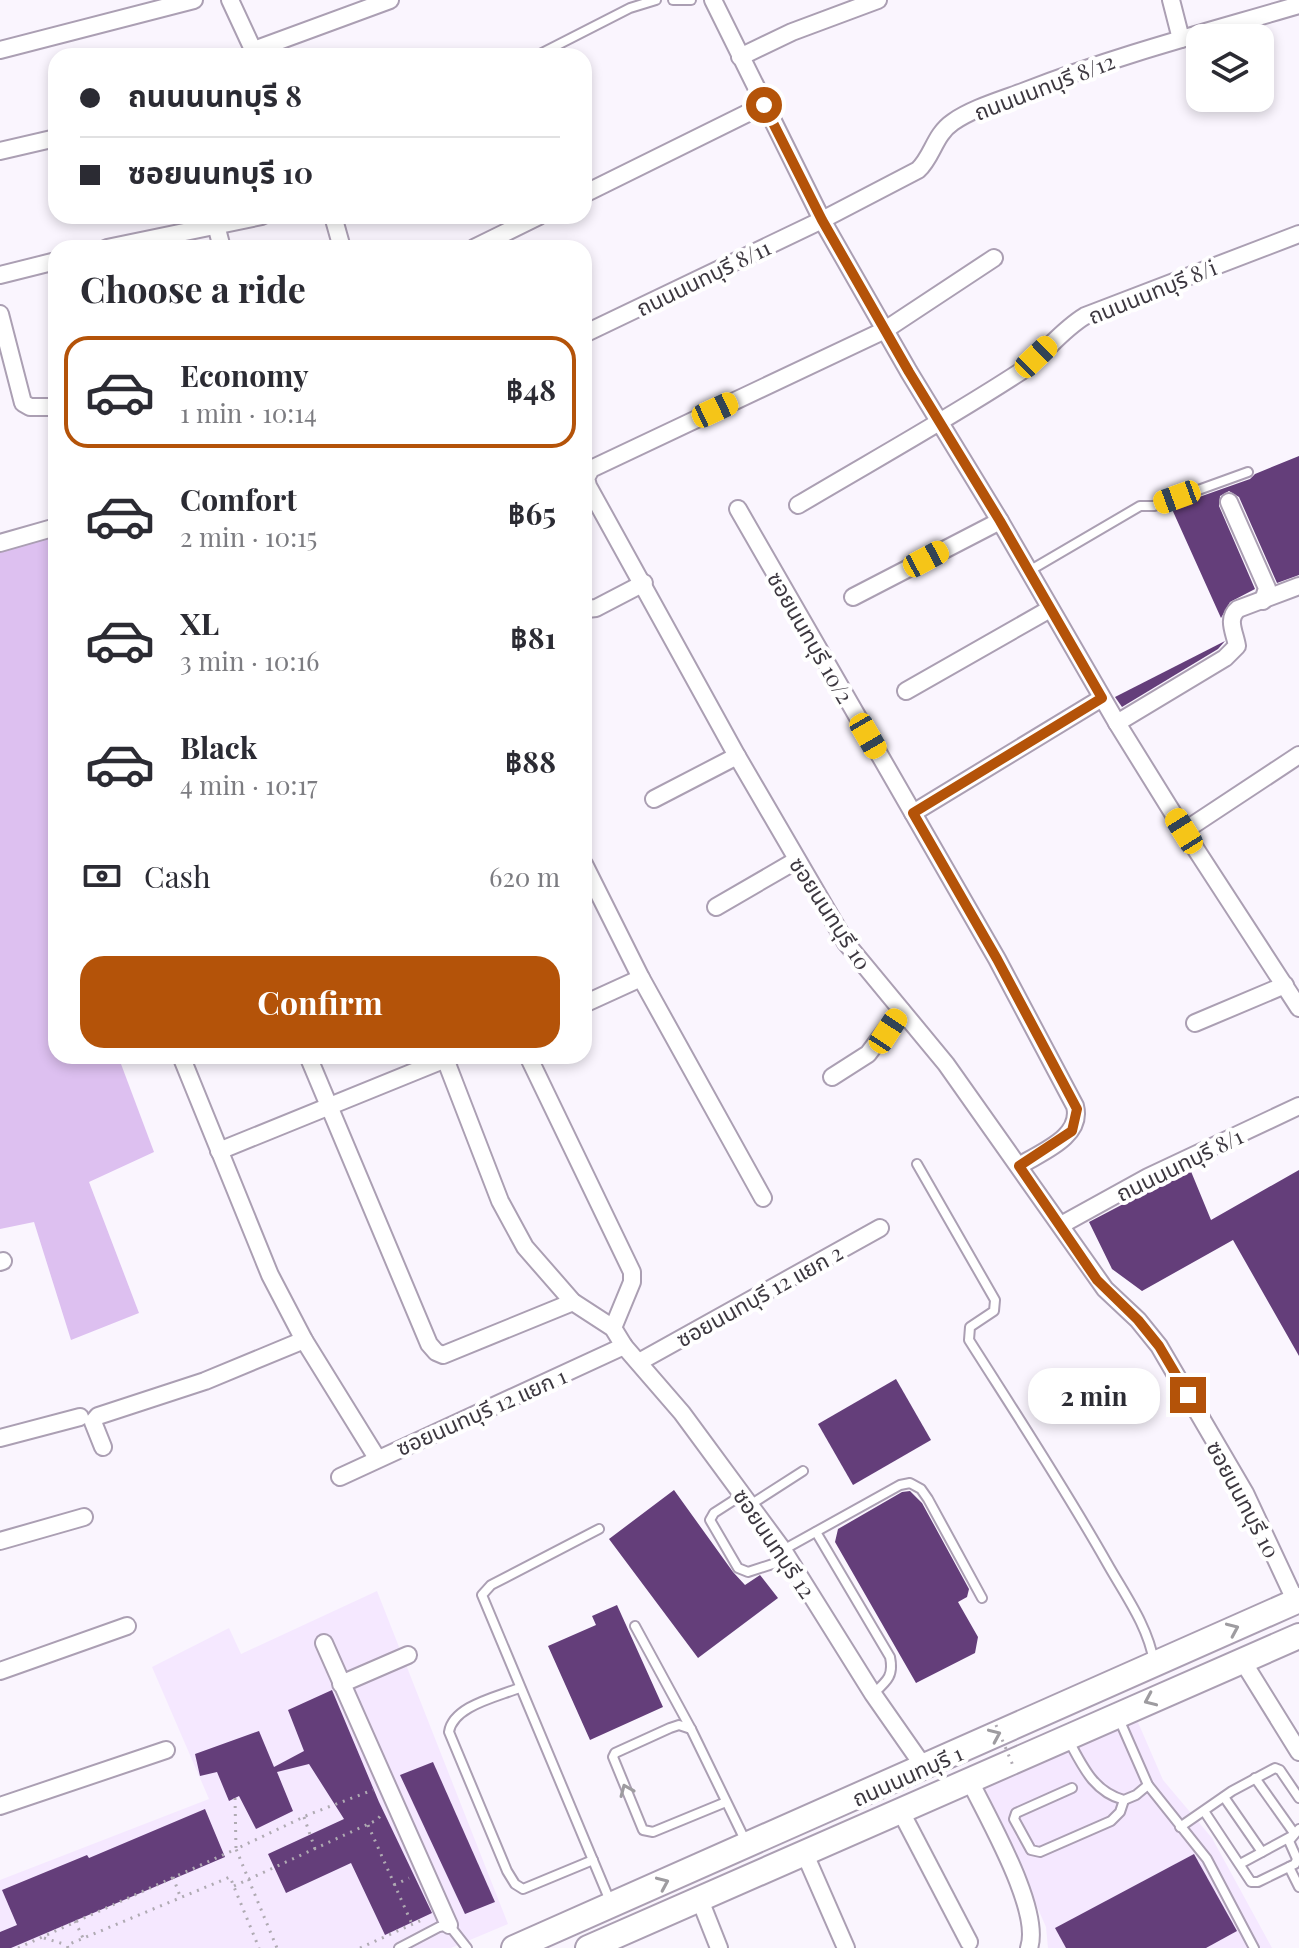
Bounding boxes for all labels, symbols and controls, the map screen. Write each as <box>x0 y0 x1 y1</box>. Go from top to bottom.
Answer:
map controls <box>1186 24 1274 112</box>
button: layers <box>1186 24 1274 112</box>
street label: ถนนนนทบุรี 8/12 <box>969 45 1119 127</box>
text: ถนนนนทบุรี 8 <box>128 75 302 115</box>
route start <box>746 87 782 123</box>
text: ซอยนนทบุรี 10 <box>128 152 313 192</box>
street label: ถนนนนทบุรี 8/11 <box>631 232 775 322</box>
street label: ถนนนนทบุรี 8/i <box>1083 252 1221 330</box>
text: Choose a ride <box>80 264 306 312</box>
car <box>1010 332 1062 382</box>
text: Economy <box>180 355 309 395</box>
icon: car <box>84 356 156 428</box>
text: ฿48 <box>506 369 556 409</box>
car <box>688 389 742 431</box>
text: 1 min · 10:14 <box>180 395 317 430</box>
car <box>1150 478 1204 516</box>
text: Comfort <box>180 479 297 519</box>
icon: car <box>84 480 156 552</box>
text: ฿65 <box>508 493 556 533</box>
text: 2 min · 10:15 <box>180 519 317 554</box>
car <box>899 537 953 581</box>
street label: ซอยนนทบุรี 10/2 <box>761 566 861 708</box>
text: XL <box>180 603 219 643</box>
icon: car <box>84 604 156 676</box>
text: ฿81 <box>510 617 556 657</box>
text: 3 min · 10:16 <box>180 643 319 678</box>
car <box>846 709 890 763</box>
text: Black <box>180 727 257 767</box>
icon: car <box>84 728 156 800</box>
text: ฿88 <box>505 741 556 781</box>
text: 4 min · 10:17 <box>180 767 318 802</box>
car <box>1161 804 1207 858</box>
street label: ซอยนนทบุรี 10 <box>783 851 879 975</box>
icon: cash <box>80 854 124 898</box>
text: Cash <box>144 856 211 896</box>
text: 620 m <box>489 859 560 894</box>
button: Confirm <box>80 956 560 1048</box>
car <box>865 1004 911 1058</box>
street label: ถนนนนทบุรี 8/1 <box>1110 1120 1248 1208</box>
street label: ซอยนนทบุรี 12 แยก 2 <box>670 1237 848 1353</box>
street label: ซอยนนทบุรี 12 แยก 1 <box>391 1360 571 1462</box>
callout: 2 min <box>1028 1367 1160 1423</box>
route end <box>1170 1377 1206 1413</box>
text: 2 min <box>1060 1378 1128 1413</box>
street label: ซอยนนทบุรี 10 <box>1200 1435 1288 1563</box>
street label: ซอยนนทบุรี 12 <box>727 1482 823 1604</box>
one-way arrow <box>1224 1623 1239 1639</box>
one-way arrow <box>1144 1691 1159 1707</box>
one-way arrow <box>987 1729 1001 1745</box>
street label: ถนนนนทบุรี 1 <box>847 1737 967 1813</box>
one-way arrow <box>619 1783 635 1798</box>
one-way arrow <box>655 1877 669 1893</box>

